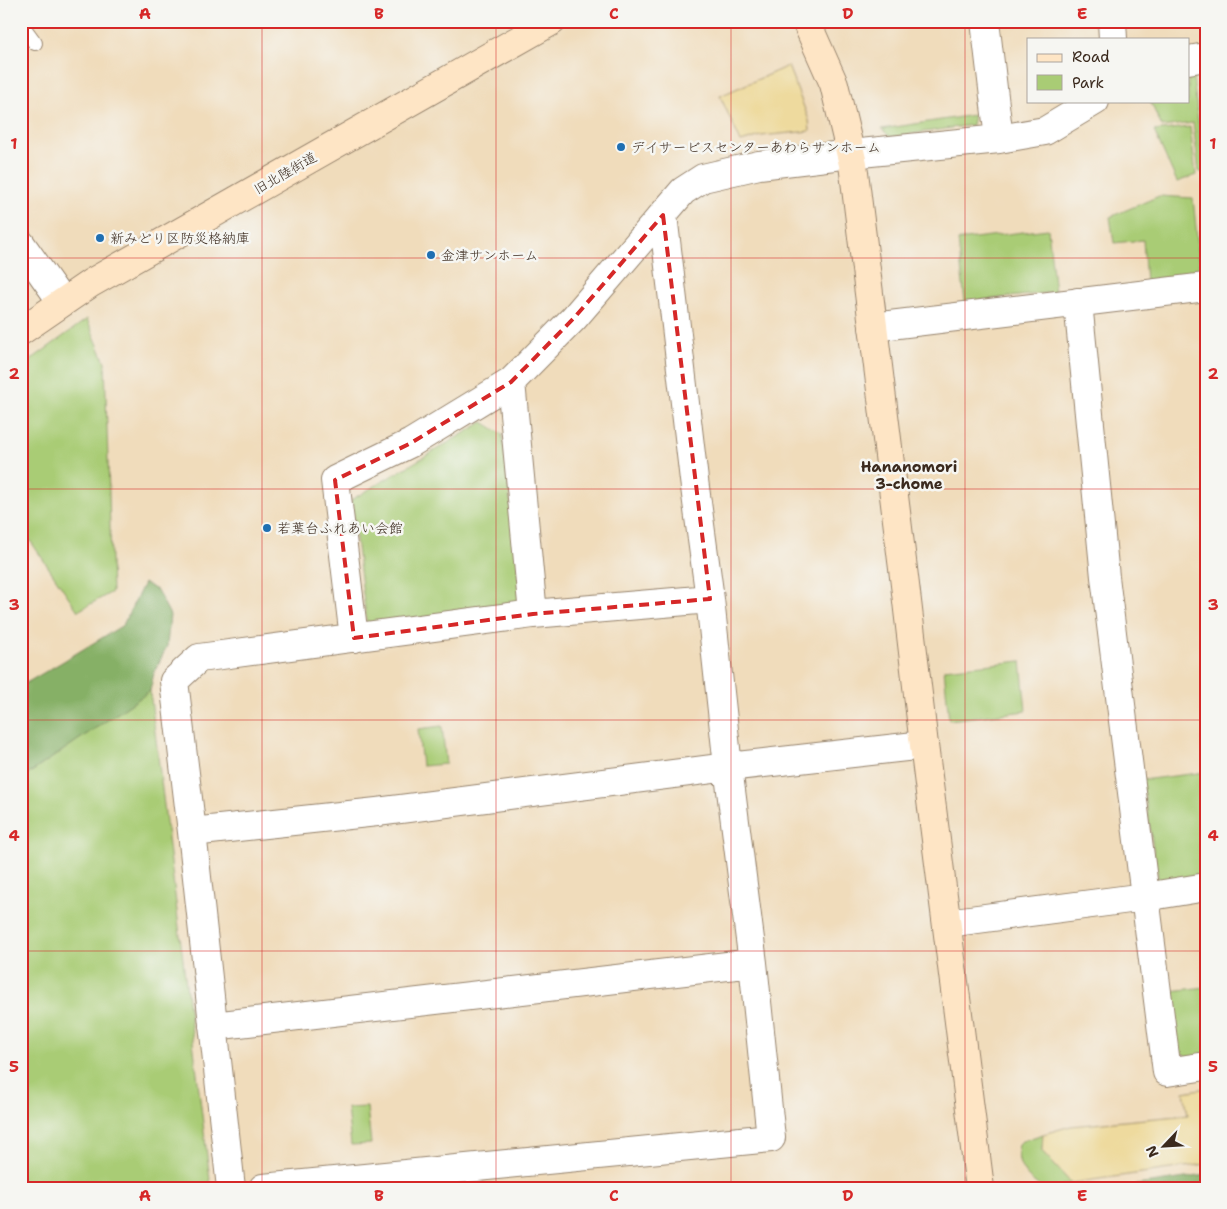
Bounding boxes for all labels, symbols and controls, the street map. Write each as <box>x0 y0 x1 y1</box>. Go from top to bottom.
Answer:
text: A <box>139 3 151 24</box>
text: B <box>374 3 384 24</box>
text: C <box>609 3 619 24</box>
text: D <box>842 3 854 24</box>
text: E <box>1077 3 1087 24</box>
legend <box>1027 38 1190 102</box>
text: Road <box>1072 47 1110 67</box>
text: Park <box>1072 73 1104 93</box>
text: 1 <box>10 133 18 154</box>
text: 1 <box>1209 133 1217 154</box>
place label: デイサービスセンターあわらサンホーム <box>631 138 881 156</box>
marker: デイサービスセンターあわらサンホーム <box>615 141 627 153</box>
street label: 旧北陸街道 <box>250 148 320 198</box>
place label: 新みどり区防災格納庫 <box>110 229 250 247</box>
marker: 新みどり区防災格納庫 <box>94 232 106 244</box>
place label: 金津サンホーム <box>441 246 538 264</box>
marker: 金津サンホーム <box>425 249 437 261</box>
text: 2 <box>8 363 20 384</box>
text: 2 <box>1207 363 1219 384</box>
district label: Hananomori 3-chome <box>861 457 957 494</box>
place label: 若葉台ふれあい会館 <box>277 519 403 537</box>
marker: 若葉台ふれあい会館 <box>261 522 273 534</box>
text: 3 <box>8 594 20 615</box>
text: 3 <box>1207 594 1219 615</box>
text: 4 <box>8 825 20 846</box>
text: 4 <box>1207 825 1219 846</box>
text: 5 <box>9 1056 19 1077</box>
text: 5 <box>1208 1056 1218 1077</box>
north arrow <box>1140 1122 1190 1172</box>
text: N <box>1142 1143 1163 1160</box>
text: A <box>139 1185 151 1206</box>
text: B <box>374 1185 384 1206</box>
text: C <box>609 1185 619 1206</box>
text: D <box>842 1185 854 1206</box>
text: E <box>1077 1185 1087 1206</box>

